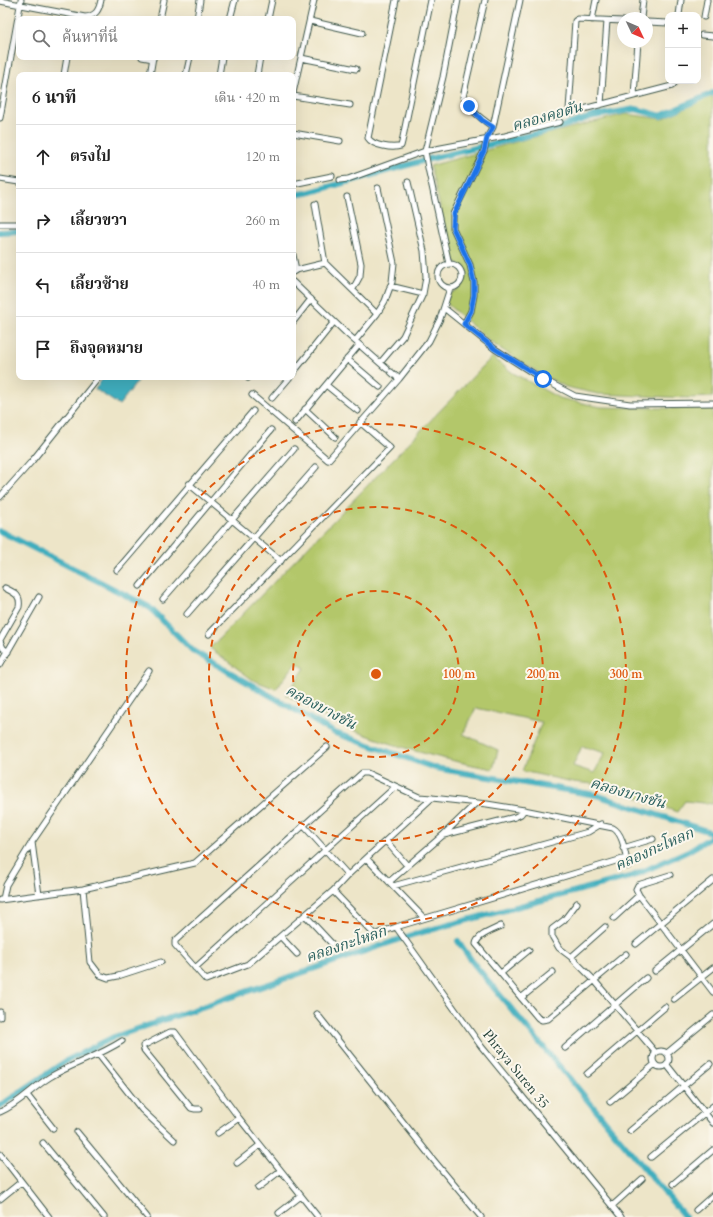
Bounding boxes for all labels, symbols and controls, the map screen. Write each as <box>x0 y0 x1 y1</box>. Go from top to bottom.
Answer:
north arrow <box>617 12 653 48</box>
map controls <box>665 12 701 84</box>
button: + <box>665 12 701 48</box>
search box <box>16 16 296 60</box>
icon: search <box>30 27 52 49</box>
text: ค้นหาที่นี่ <box>62 27 118 47</box>
button: − <box>665 48 701 84</box>
text: 6 นาที <box>32 86 76 109</box>
text: เดิน · 420 m <box>214 89 280 107</box>
water label: คลองคอตัน <box>509 96 585 136</box>
route end <box>460 97 478 115</box>
icon: ahead <box>32 146 54 168</box>
text: ตรงไป <box>70 146 111 166</box>
text: 120 m <box>246 148 280 166</box>
icon: right <box>32 210 54 232</box>
text: เลี้ยวขวา <box>70 210 127 230</box>
text: 260 m <box>246 212 280 230</box>
icon: left <box>32 274 54 296</box>
text: เลี้ยวซ้าย <box>70 274 129 294</box>
text: 40 m <box>252 276 280 294</box>
icon: arrive <box>32 338 54 360</box>
text: ถึงจุดหมาย <box>70 338 143 358</box>
route start <box>534 370 552 388</box>
text: 100 m <box>443 666 476 682</box>
text: 200 m <box>527 666 560 682</box>
text: 300 m <box>610 666 643 682</box>
centre of rings <box>369 667 383 681</box>
water label: คลองบางชัน <box>282 680 360 734</box>
water label: คลองบางชัน <box>588 773 668 813</box>
water label: คลองกะโหลก <box>611 821 697 875</box>
water label: คลองกะโหลก <box>303 920 390 967</box>
street label: Phraya Suren 35 <box>478 1026 554 1112</box>

